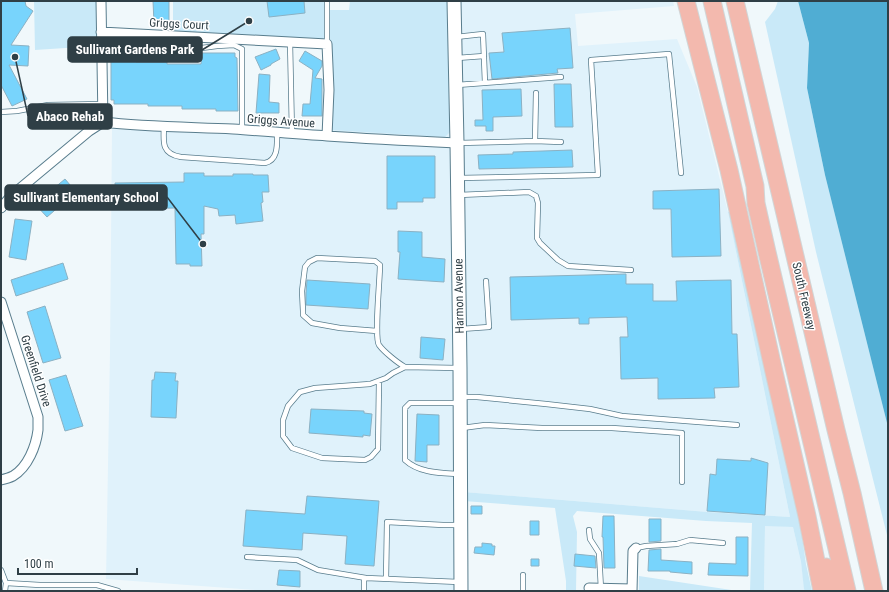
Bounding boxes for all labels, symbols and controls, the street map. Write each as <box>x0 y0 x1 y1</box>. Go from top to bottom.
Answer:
street label: Griggs Court <box>149 15 210 33</box>
callout: Sullivant Gardens Park <box>68 37 202 62</box>
text: Sullivant Gardens Park <box>76 42 195 57</box>
callout: Abaco Rehab <box>28 104 112 129</box>
text: Abaco Rehab <box>36 109 104 124</box>
street label: Griggs Avenue <box>247 112 316 130</box>
callout: Sullivant Elementary School <box>5 185 167 210</box>
text: Sullivant Elementary School <box>13 190 159 205</box>
street label: Harmon Avenue <box>451 258 467 334</box>
street label: South Freeway <box>789 261 819 331</box>
street label: Greenfield Drive <box>18 333 54 409</box>
scale bar <box>18 550 137 576</box>
text: 100 m <box>24 557 54 571</box>

